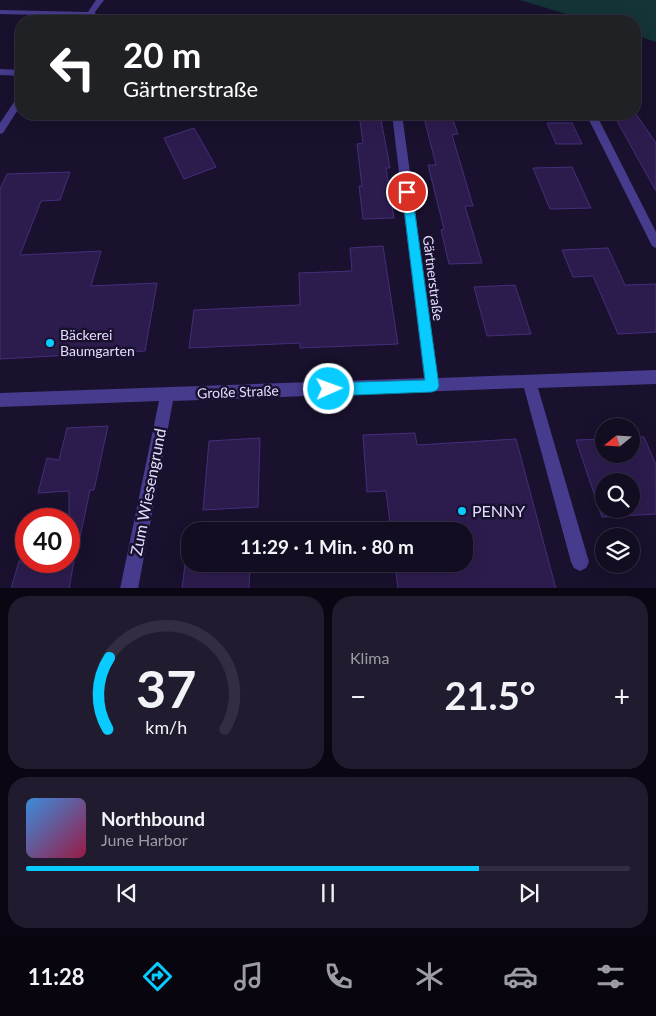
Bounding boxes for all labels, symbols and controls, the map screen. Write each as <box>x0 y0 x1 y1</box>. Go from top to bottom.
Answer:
text: 20 m <box>123 33 201 75</box>
icon: left <box>40 35 105 100</box>
text: Gärtnerstraße <box>123 75 258 102</box>
pin <box>386 171 428 213</box>
icon: arrive <box>393 178 421 206</box>
street label: Gärtnerstraße <box>420 234 447 322</box>
place label: Bäckerei Baumgarten <box>60 326 135 359</box>
marker: Bäckerei Baumgarten <box>44 337 56 349</box>
position arrow <box>302 362 354 414</box>
street label: Große Straße <box>197 382 279 401</box>
north arrow <box>595 418 640 462</box>
map controls <box>595 418 640 573</box>
street label: Zum Wiesengrund <box>126 427 169 557</box>
button: search <box>595 473 640 518</box>
place label: PENNY <box>472 501 525 520</box>
marker: PENNY <box>456 505 468 517</box>
speed limit sign: 40 <box>15 508 80 573</box>
button: layers <box>595 528 640 573</box>
text: 11:29 · 1 Min. · 80 m <box>240 535 414 558</box>
text: Klima <box>350 648 389 667</box>
text: 37 <box>136 657 196 719</box>
text: 21.5° <box>445 672 535 718</box>
text: − <box>350 679 366 713</box>
text: + <box>614 679 630 713</box>
text: km/h <box>145 716 187 738</box>
text: Northbound <box>101 807 205 830</box>
text: June Harbor <box>101 830 188 849</box>
icon: previous <box>113 879 141 907</box>
icon: pause <box>314 879 342 907</box>
icon: next <box>515 879 543 907</box>
icon: directions <box>140 959 175 994</box>
icon: music <box>231 959 266 994</box>
icon: phone <box>321 959 356 994</box>
icon: climate <box>412 959 447 994</box>
icon: car <box>503 959 538 994</box>
icon: filters <box>593 959 628 994</box>
text: 11:28 <box>28 963 85 990</box>

